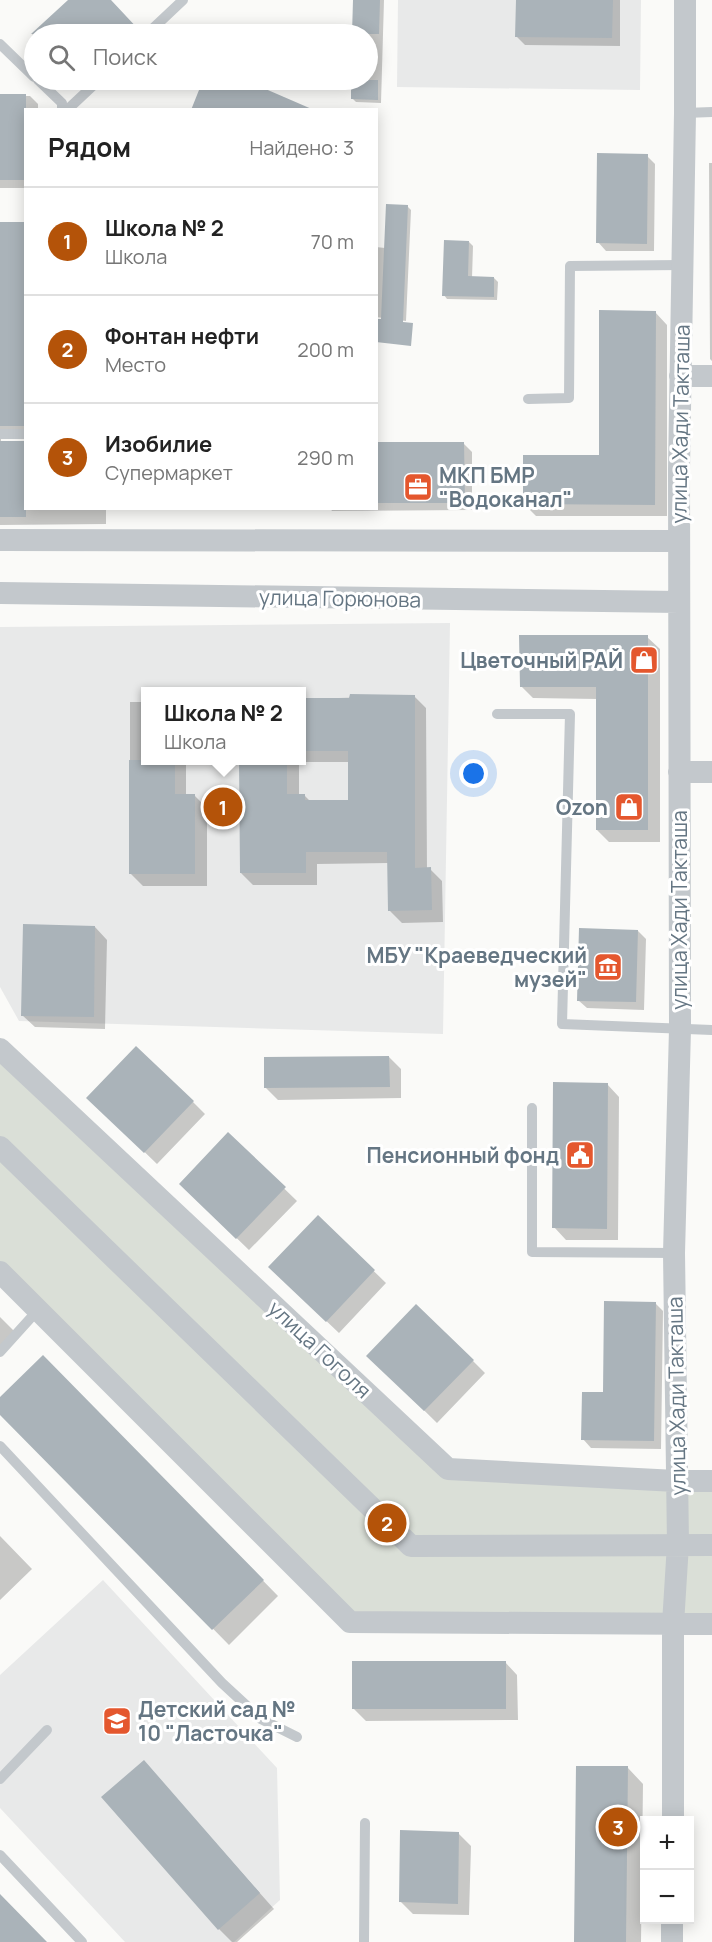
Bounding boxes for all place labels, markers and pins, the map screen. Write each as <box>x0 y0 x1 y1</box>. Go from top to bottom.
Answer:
place label: МКП БМР "Водоканал" <box>439 461 572 513</box>
office icon: МКП БМР "Водоканал" <box>402 471 434 503</box>
shop icon: Цветочный РАЙ <box>628 644 660 676</box>
place label: Цветочный РАЙ <box>460 646 623 674</box>
pin: 1 <box>204 784 242 830</box>
shop icon: Ozon <box>613 791 645 823</box>
place label: Ozon <box>556 793 608 821</box>
place label: МБУ "Краеведческий музей" <box>367 941 587 993</box>
museum icon: МБУ "Краеведческий музей" <box>592 951 624 983</box>
public building icon: Пенсионный фонд <box>564 1139 596 1171</box>
place label: Пенсионный фонд <box>366 1141 559 1169</box>
pin: 2 <box>368 1500 406 1546</box>
place label: Детский сад № 10 "Ласточка" <box>138 1695 295 1747</box>
school or university icon: Детский сад № 10 "Ласточка" <box>101 1705 133 1737</box>
pin: 3 <box>598 1804 638 1850</box>

